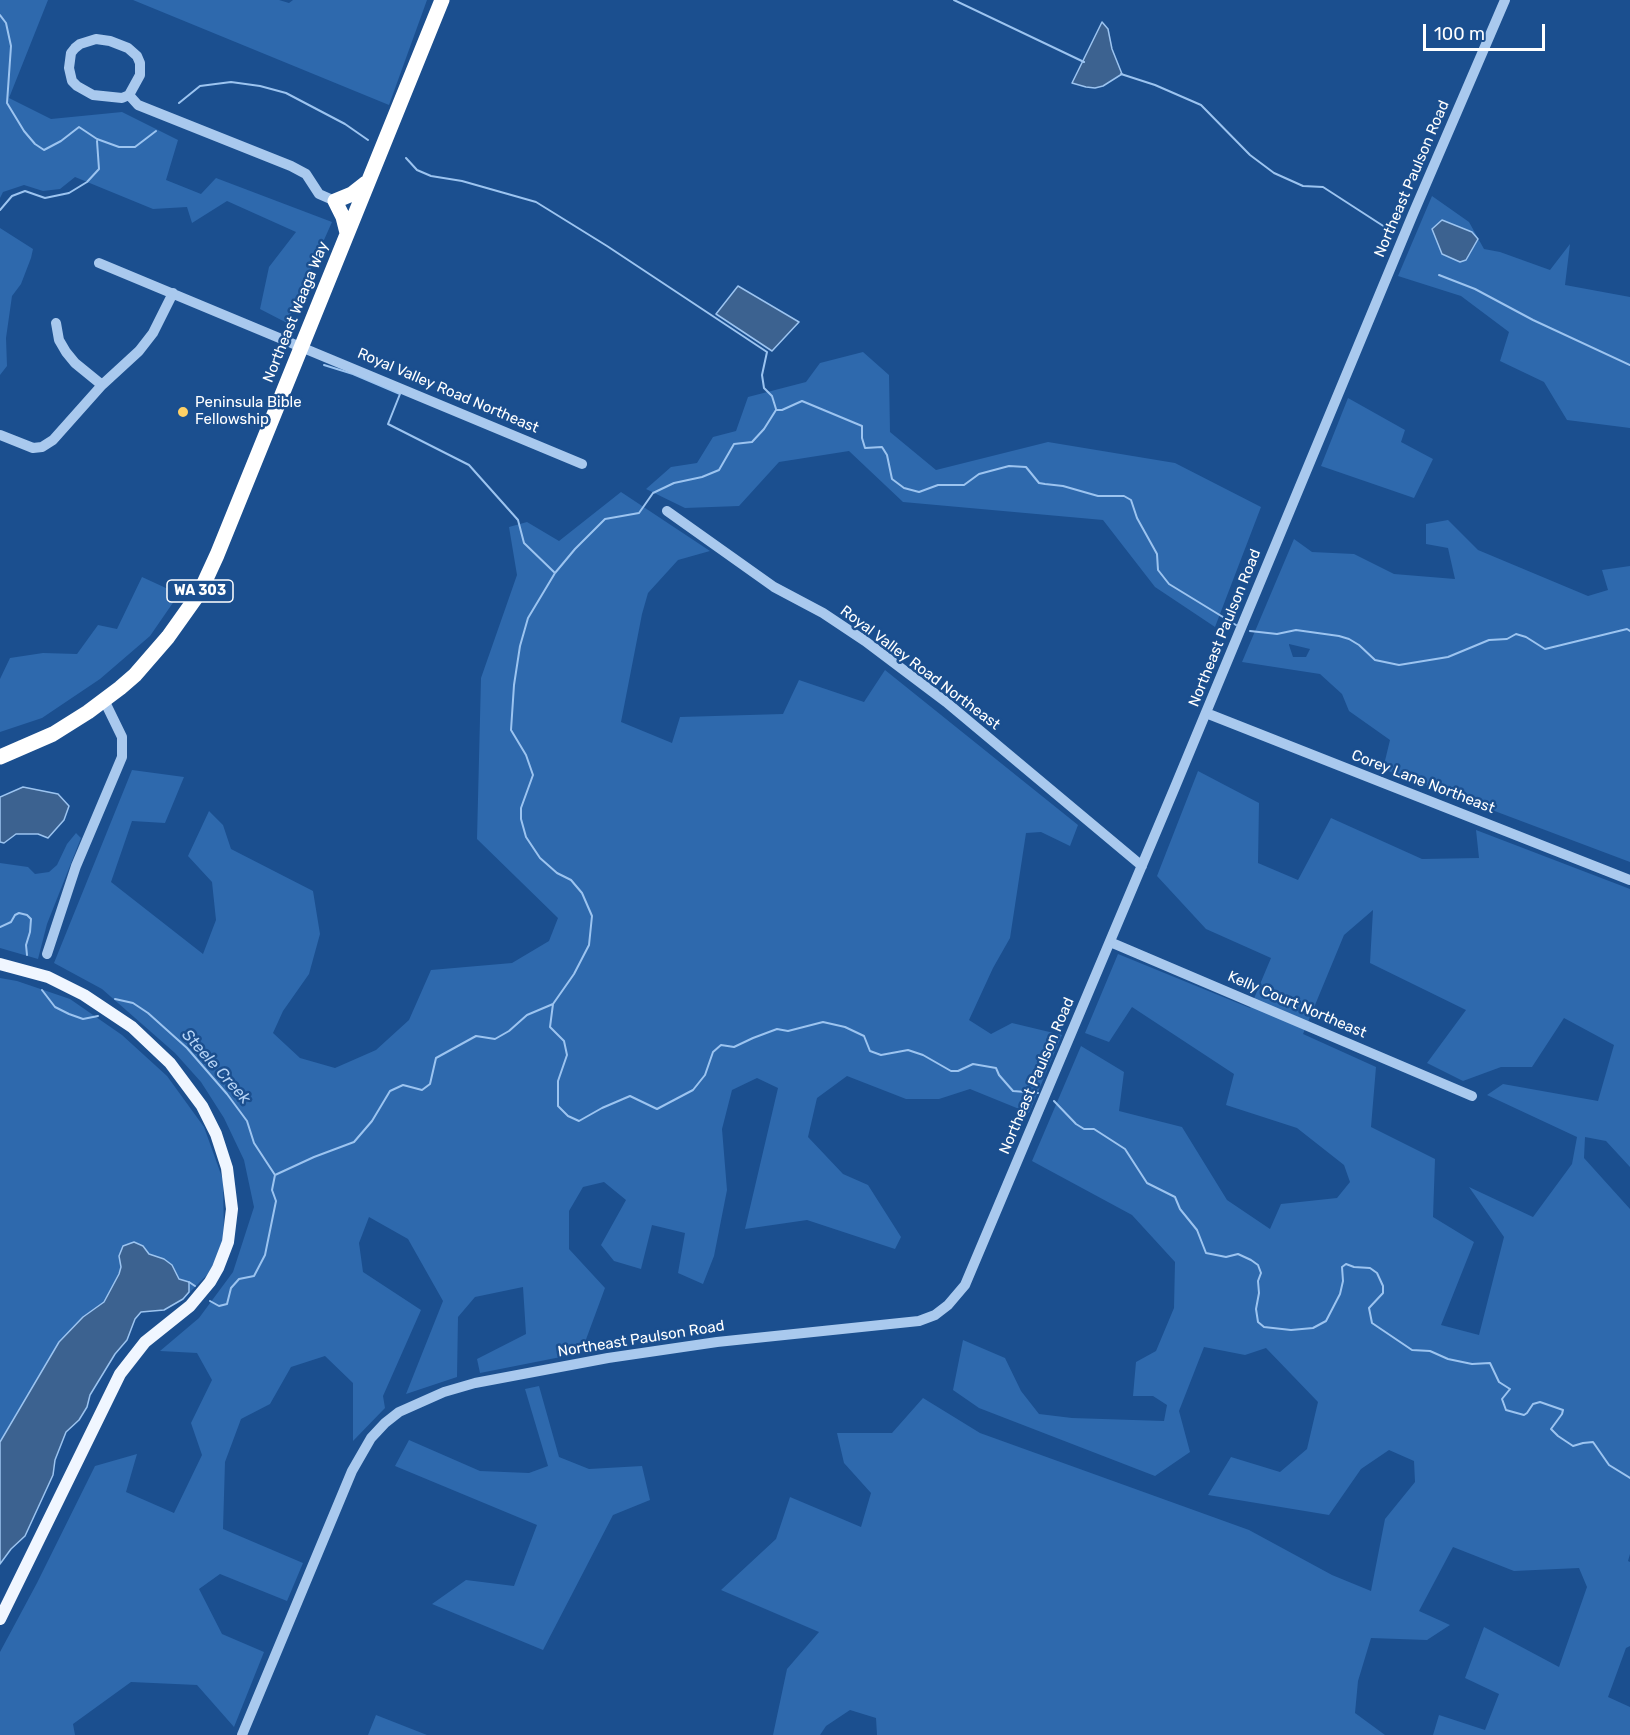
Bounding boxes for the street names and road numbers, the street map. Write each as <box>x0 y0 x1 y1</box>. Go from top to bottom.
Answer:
street label: Northeast Paulson Road <box>1371 98 1453 260</box>
street label: Northeast Waaga Way <box>259 239 333 385</box>
street label: Royal Valley Road Northeast <box>355 345 541 437</box>
street label: Northeast Paulson Road <box>1185 546 1265 710</box>
road number: WA 303 <box>167 580 233 602</box>
street label: Royal Valley Road Northeast <box>837 602 1003 734</box>
street label: Corey Lane Northeast <box>1349 746 1497 818</box>
street label: Kelly Court Northeast <box>1225 968 1369 1042</box>
street label: Northeast Paulson Road <box>996 995 1078 1157</box>
street label: Northeast Paulson Road <box>556 1317 726 1361</box>

